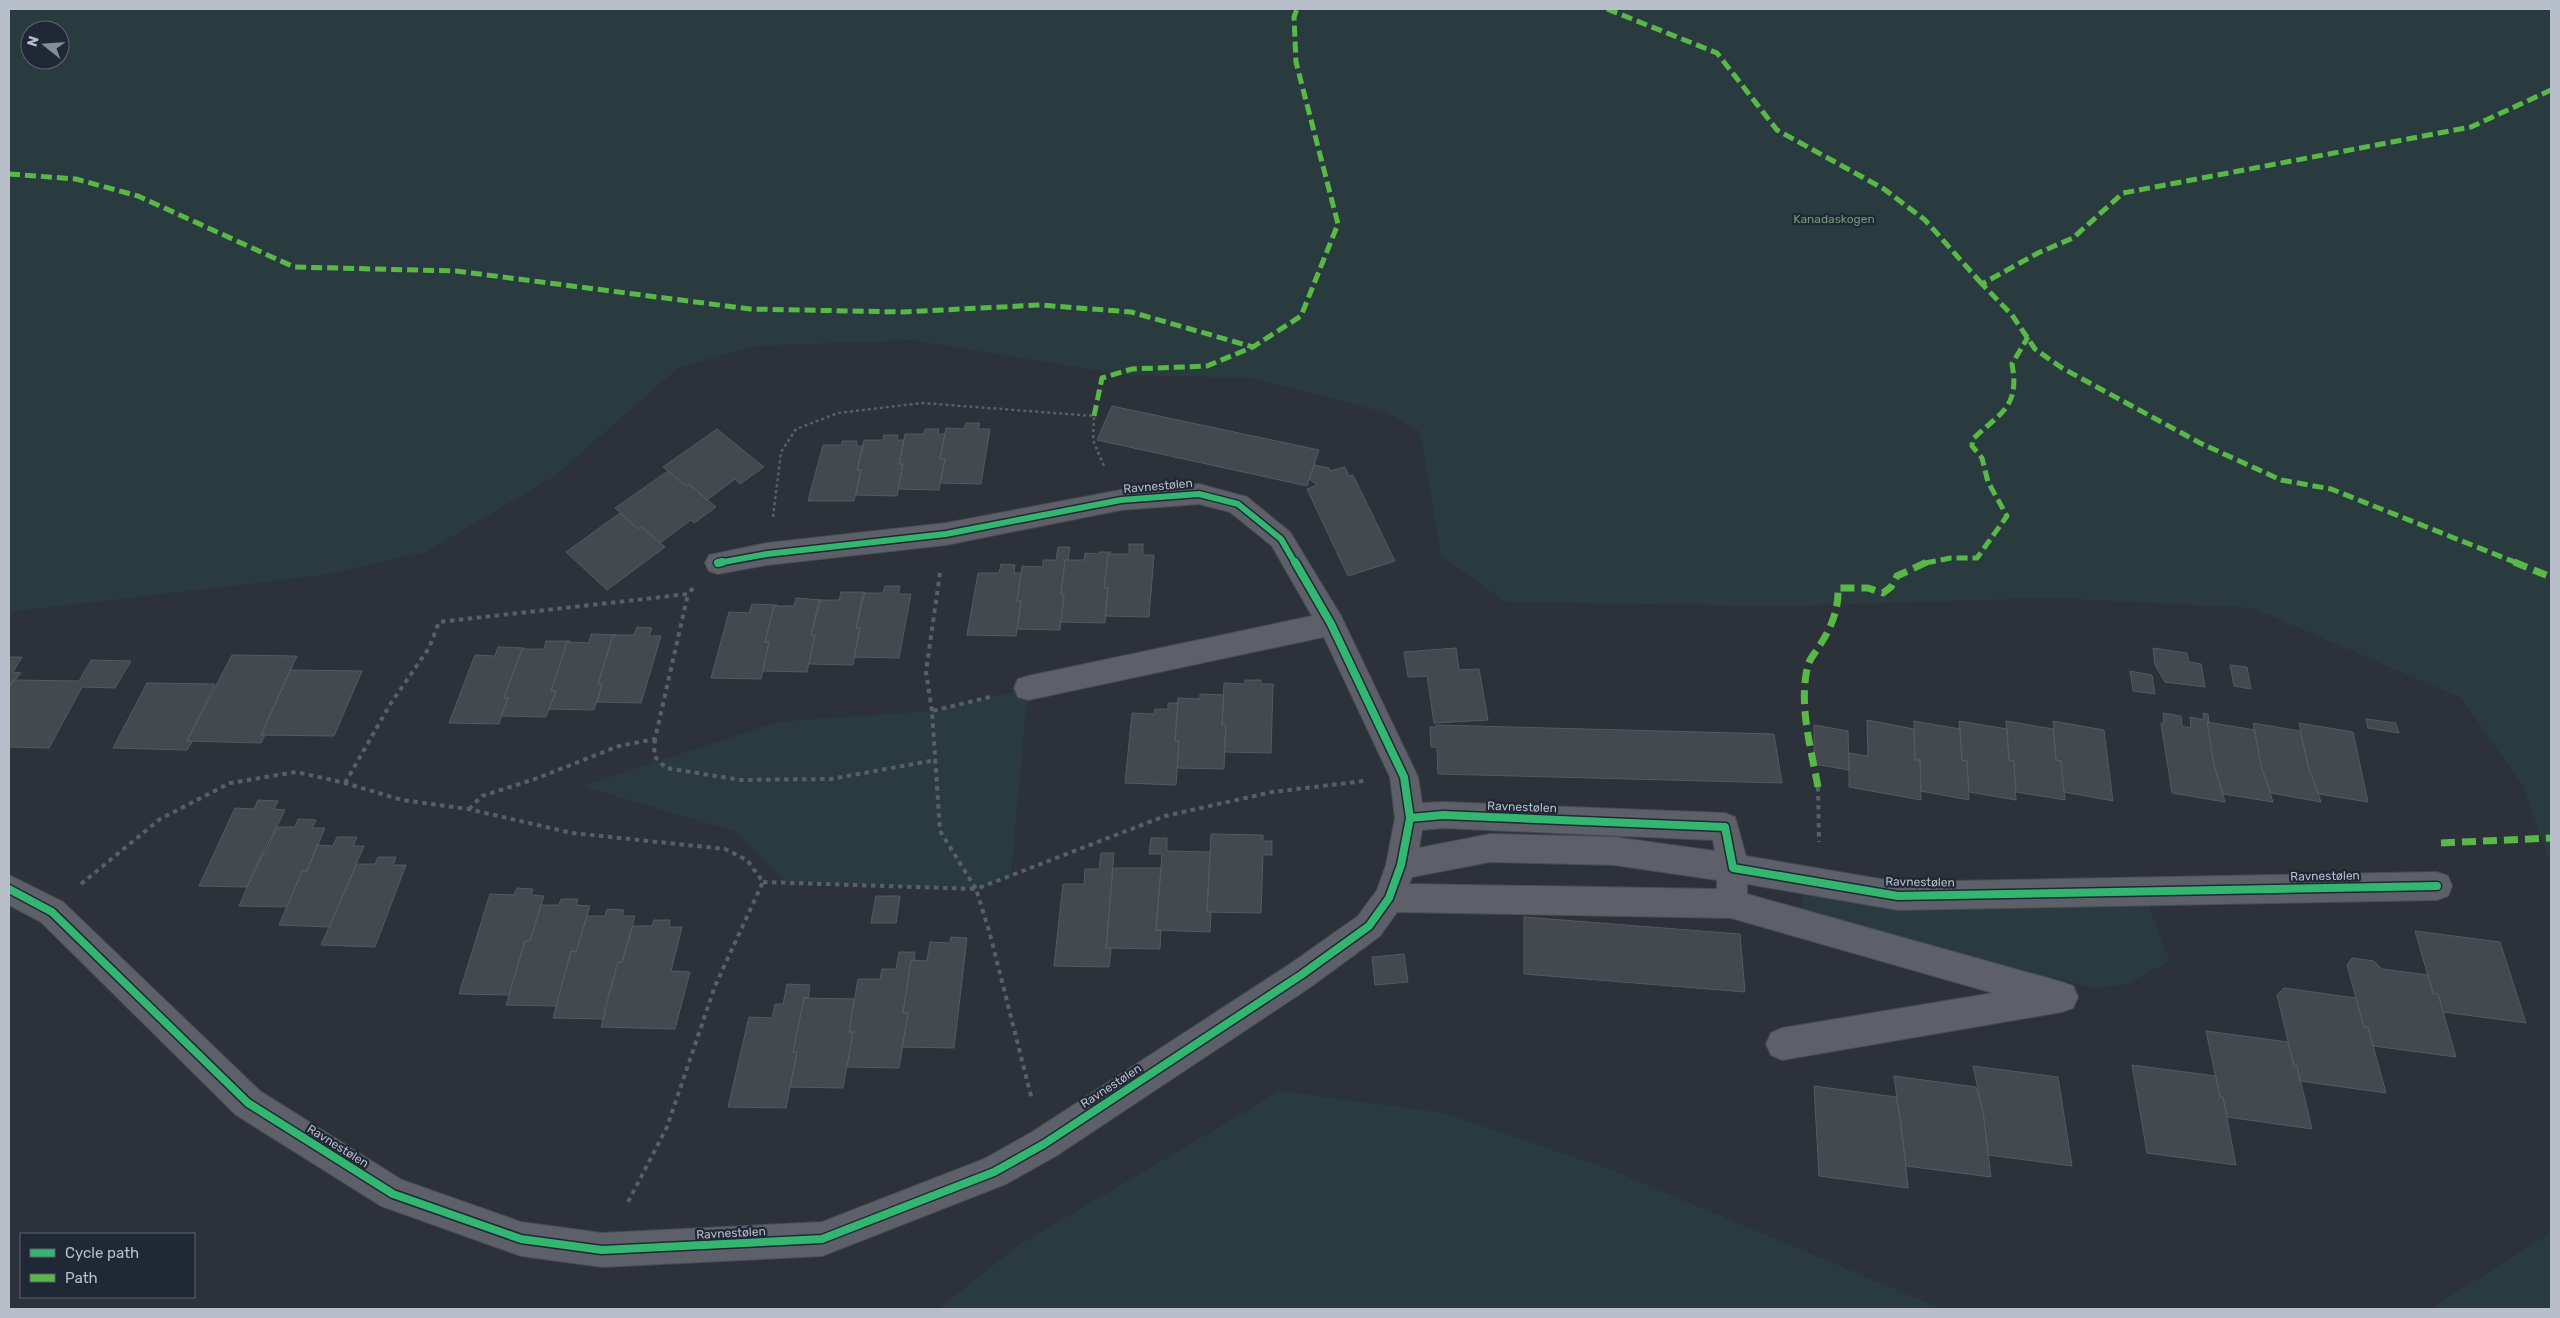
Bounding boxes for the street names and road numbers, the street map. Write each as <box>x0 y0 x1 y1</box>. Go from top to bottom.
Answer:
street label: Ravnestølen <box>1123 476 1193 496</box>
street label: Ravnestølen <box>1487 799 1557 815</box>
street label: Ravnestølen <box>2290 868 2360 884</box>
street label: Ravnestølen <box>1885 874 1955 890</box>
street label: Ravnestølen <box>1078 1061 1144 1111</box>
street label: Ravnestølen <box>305 1122 371 1170</box>
street label: Ravnestølen <box>696 1224 766 1242</box>

